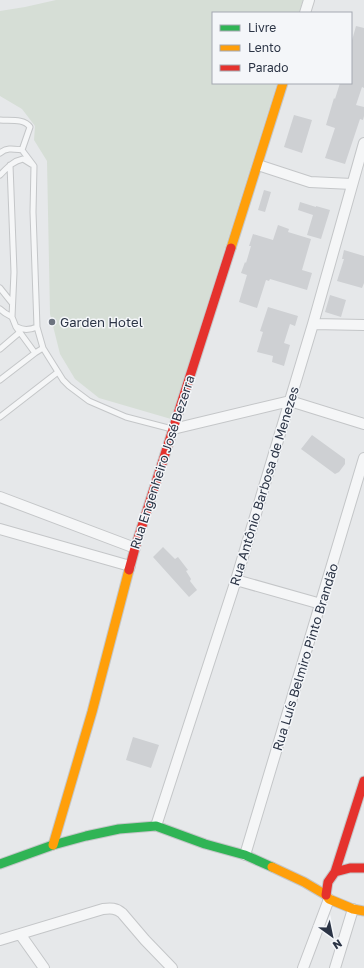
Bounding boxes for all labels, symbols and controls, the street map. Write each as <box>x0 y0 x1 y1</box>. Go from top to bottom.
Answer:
legend <box>212 12 352 84</box>
text: Livre <box>248 20 276 35</box>
text: Lento <box>248 40 281 55</box>
text: Parado <box>248 60 288 75</box>
place label: Garden Hotel <box>60 314 143 330</box>
marker: Garden Hotel <box>47 317 57 327</box>
street label: Rua Engenheiro José Bezerra <box>126 373 198 551</box>
street label: Rua Antônio Barbosa de Menezes <box>226 384 302 588</box>
street label: Rua Luís Belmiro Pinto Brandão <box>269 561 341 753</box>
north arrow <box>312 916 352 956</box>
text: N <box>331 937 345 953</box>

